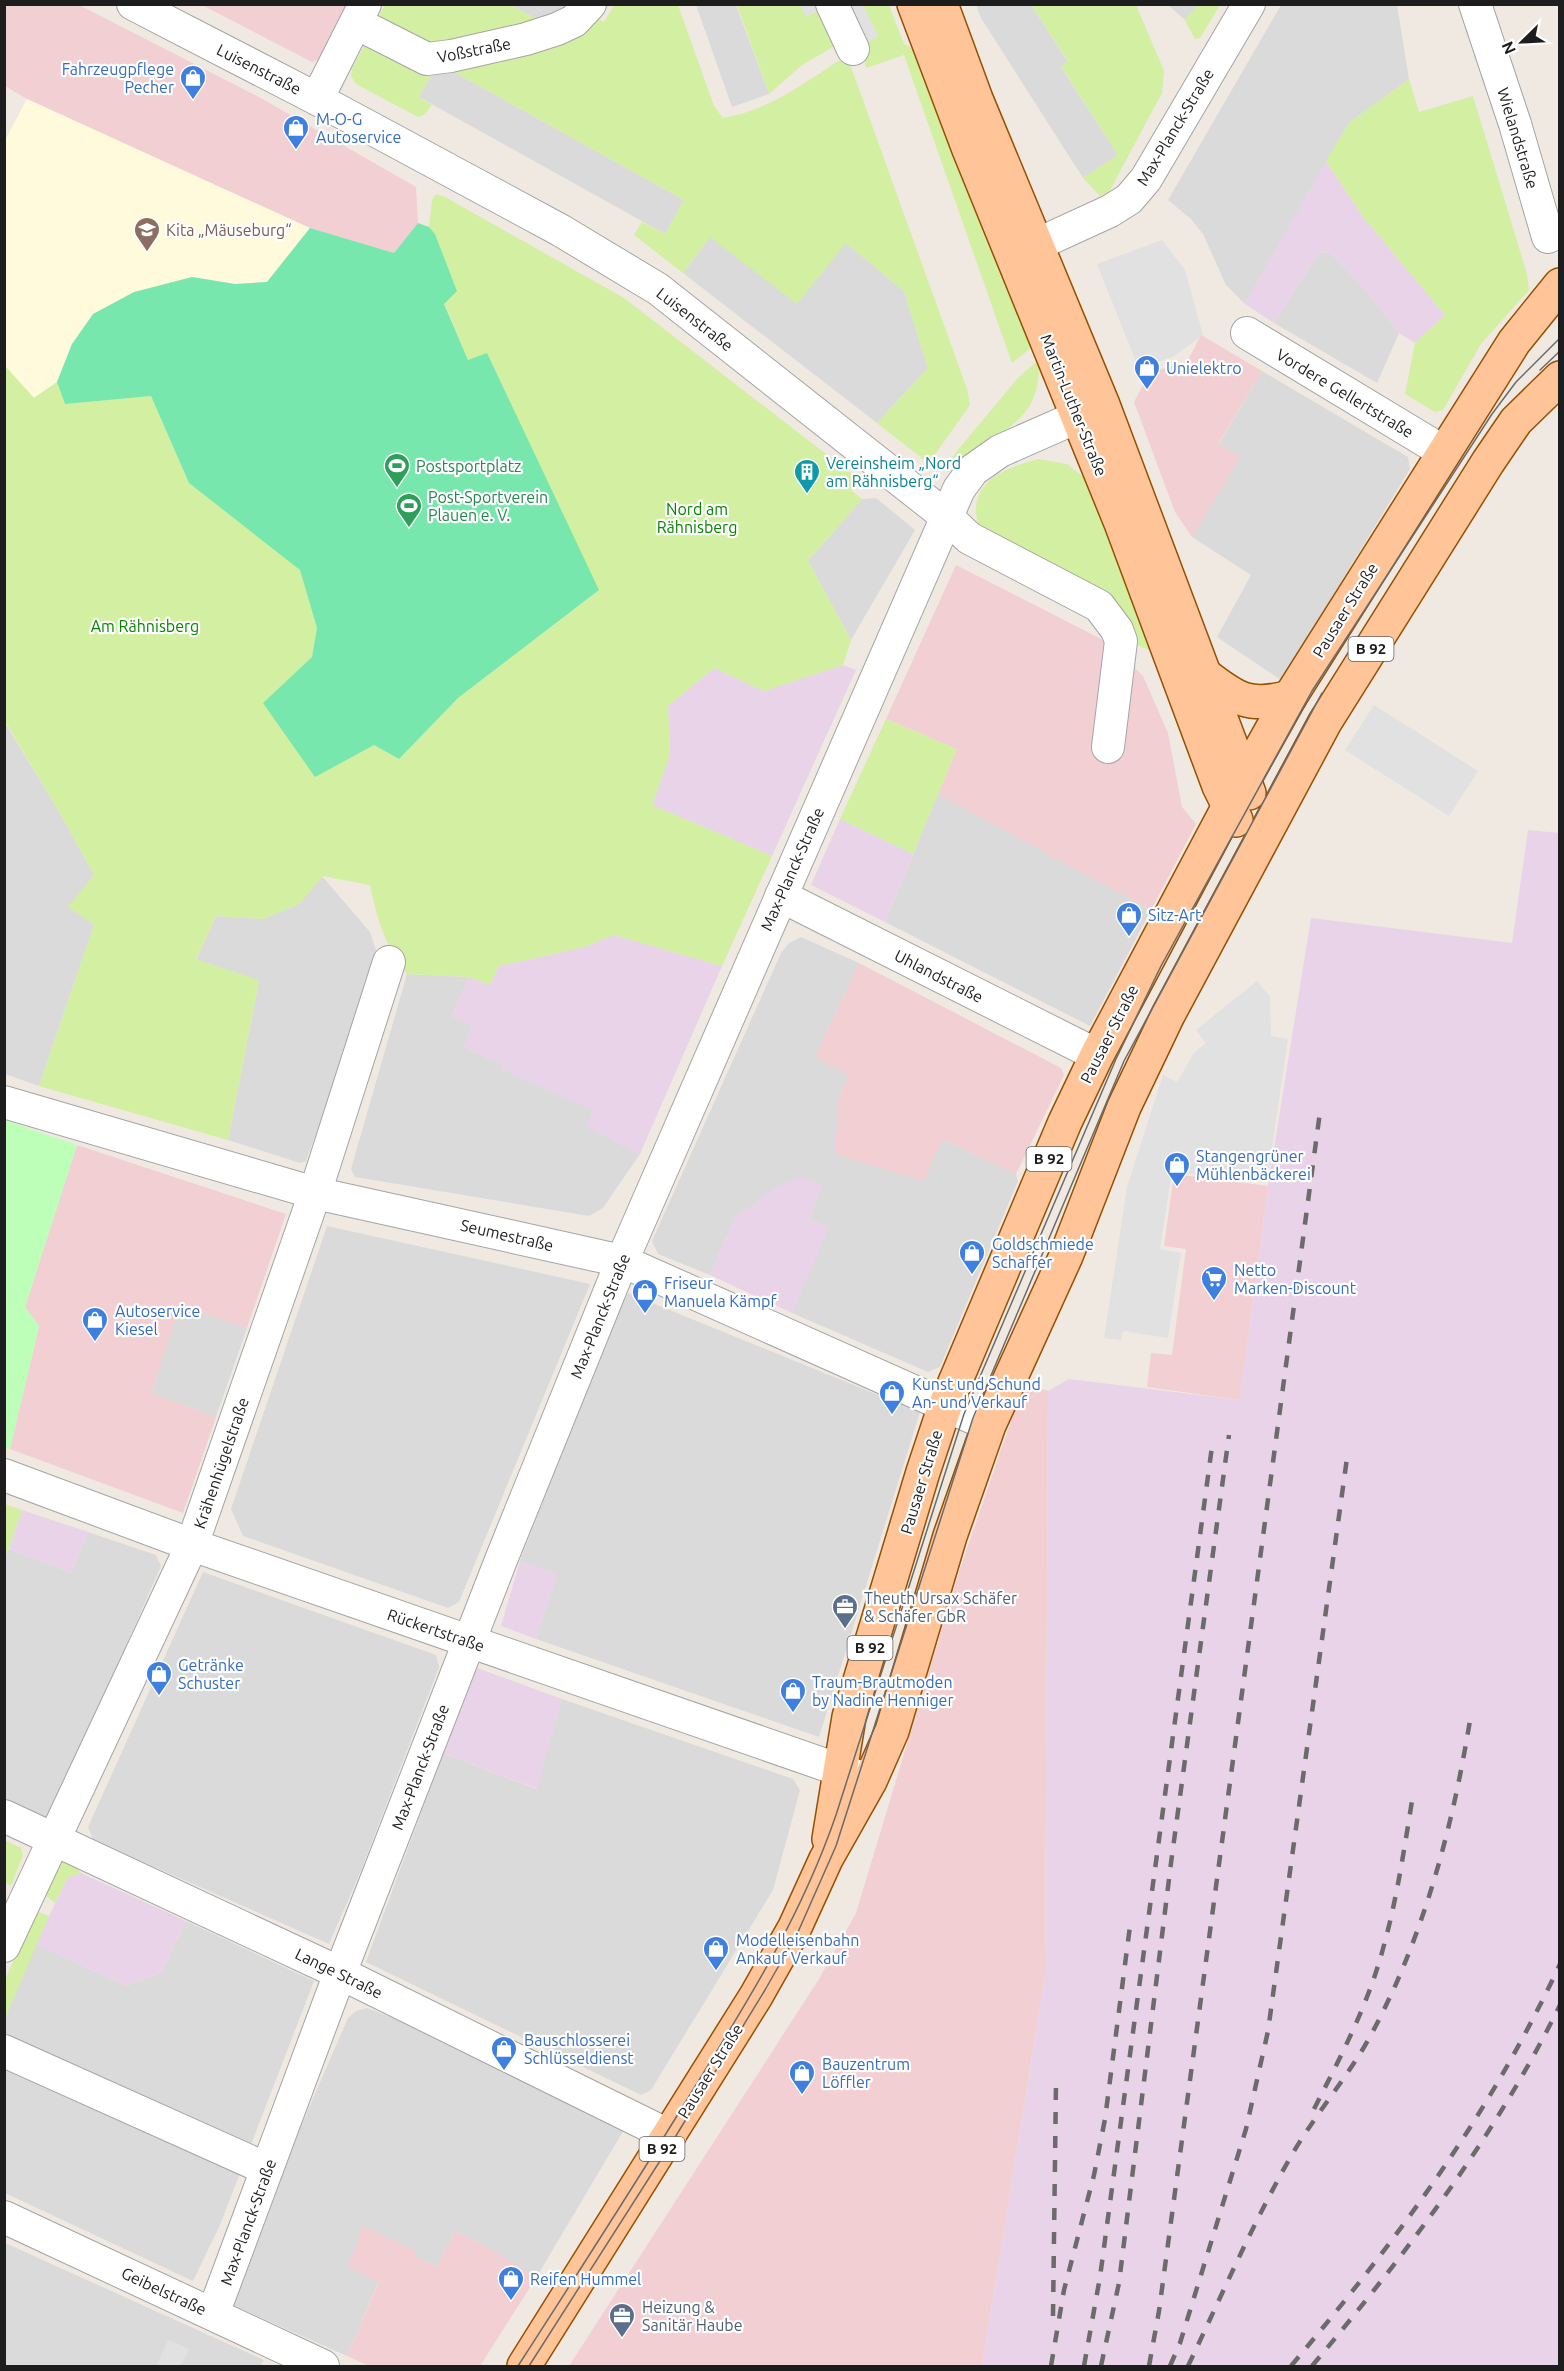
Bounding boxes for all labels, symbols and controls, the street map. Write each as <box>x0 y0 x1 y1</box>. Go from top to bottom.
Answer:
north arrow <box>1492 12 1552 72</box>
street label: Voßstraße <box>436 34 512 66</box>
text: N <box>1498 39 1519 57</box>
street label: Luisenstraße <box>214 40 304 98</box>
place label: Fahrzeugpflege Pecher <box>62 60 174 96</box>
shop icon: Fahrzeugpflege Pecher <box>178 63 208 101</box>
street label: Max-Planck-Straße <box>1133 65 1217 189</box>
street label: Wielandstraße <box>1494 85 1542 191</box>
place label: M-O-G Autoservice <box>316 110 401 146</box>
shop icon: M-O-G Autoservice <box>281 113 311 151</box>
school or university icon: Kita „Mäuseburg“ <box>132 215 162 253</box>
place label: Kita „Mäuseburg“ <box>166 221 292 239</box>
street label: Luisenstraße <box>653 284 737 354</box>
street label: Martin-Luther-Straße <box>1037 331 1111 479</box>
street label: Vordere Gellertstraße <box>1273 345 1417 441</box>
shop icon: Unielektro <box>1132 353 1162 391</box>
place label: Unielektro <box>1166 359 1242 377</box>
sports icon: Postsportplatz <box>382 451 412 489</box>
place label: Vereinsheim „Nord am Rähnisberg“ <box>826 454 961 490</box>
place label: Postsportplatz <box>416 457 521 475</box>
building icon: Vereinsheim „Nord am Rähnisberg“ <box>792 457 822 495</box>
place label: Post-Sportverein Plauen e. V. <box>428 488 548 524</box>
sports icon: Post-Sportverein Plauen e. V. <box>394 491 424 529</box>
park label: Nord am Rähnisberg <box>657 500 737 536</box>
street label: Pausaer Straße <box>1309 559 1381 661</box>
park label: Am Rähnisberg <box>91 617 199 635</box>
road number: B 92 <box>1348 637 1394 661</box>
street label: Max-Planck-Straße <box>757 804 827 934</box>
shop icon: Sitz-Art <box>1114 900 1144 938</box>
place label: Sitz-Art <box>1148 906 1202 924</box>
street label: Uhlandstraße <box>892 946 986 1006</box>
street label: Pausaer Straße <box>1076 982 1142 1086</box>
road number: B 92 <box>1026 1147 1072 1171</box>
place label: Stangengrüner Mühlenbäckerei <box>1196 1147 1311 1183</box>
shop icon: Stangengrüner Mühlenbäckerei <box>1162 1150 1192 1188</box>
street label: Seumestraße <box>459 1216 555 1254</box>
place label: Goldschmiede Schaffer <box>992 1235 1094 1271</box>
shop icon: Goldschmiede Schaffer <box>957 1238 987 1276</box>
street label: Max-Planck-Straße <box>567 1251 633 1381</box>
place label: Netto Marken-Discount <box>1234 1261 1357 1297</box>
supermarket icon: Netto Marken-Discount <box>1199 1264 1229 1302</box>
place label: Friseur Manuela Kämpf <box>664 1274 777 1310</box>
shop icon: Friseur Manuela Kämpf <box>630 1277 660 1315</box>
place label: Autoservice Kiesel <box>115 1302 200 1338</box>
shop icon: Autoservice Kiesel <box>80 1305 110 1343</box>
place label: Kunst und Schund An- und Verkauf <box>912 1375 1041 1411</box>
shop icon: Kunst und Schund An- und Verkauf <box>877 1378 907 1416</box>
street label: Krähenhügelstraße <box>190 1395 252 1531</box>
street label: Pausaer Straße <box>897 1428 945 1536</box>
place label: Theuth Ursax Schäfer & Schäfer GbR <box>864 1589 1017 1625</box>
office icon: Theuth Ursax Schäfer & Schäfer GbR <box>830 1592 860 1630</box>
street label: Rückertstraße <box>385 1605 487 1655</box>
road number: B 92 <box>848 1636 892 1660</box>
place label: Getränke Schuster <box>178 1656 244 1692</box>
shop icon: Getränke Schuster <box>144 1659 174 1697</box>
place label: Traum-Brautmoden by Nadine Henniger <box>812 1673 953 1709</box>
shop icon: Traum-Brautmoden by Nadine Henniger <box>778 1676 808 1714</box>
street label: Max-Planck-Straße <box>388 1702 452 1832</box>
place label: Modelleisenbahn Ankauf Verkauf <box>736 1931 859 1967</box>
shop icon: Modelleisenbahn Ankauf Verkauf <box>701 1934 731 1972</box>
street label: Lange Straße <box>293 1944 385 2002</box>
street label: Pausaer Straße <box>674 2020 746 2122</box>
place label: Bauschlosserei Schlüsseldienst <box>524 2031 634 2067</box>
shop icon: Bauschlosserei Schlüsseldienst <box>489 2034 519 2072</box>
place label: Bauzentrum Löffler <box>822 2055 910 2091</box>
shop icon: Bauzentrum Löffler <box>787 2058 817 2096</box>
road number: B 92 <box>640 2137 684 2161</box>
street label: Max-Planck-Straße <box>217 2156 279 2288</box>
street label: Geibelstraße <box>119 2263 209 2319</box>
shop icon: Reifen Hummel <box>496 2264 526 2302</box>
place label: Reifen Hummel <box>530 2270 641 2288</box>
place label: Heizung & Sanitär Haube <box>642 2298 743 2334</box>
office icon: Heizung & Sanitär Haube <box>607 2301 637 2339</box>

